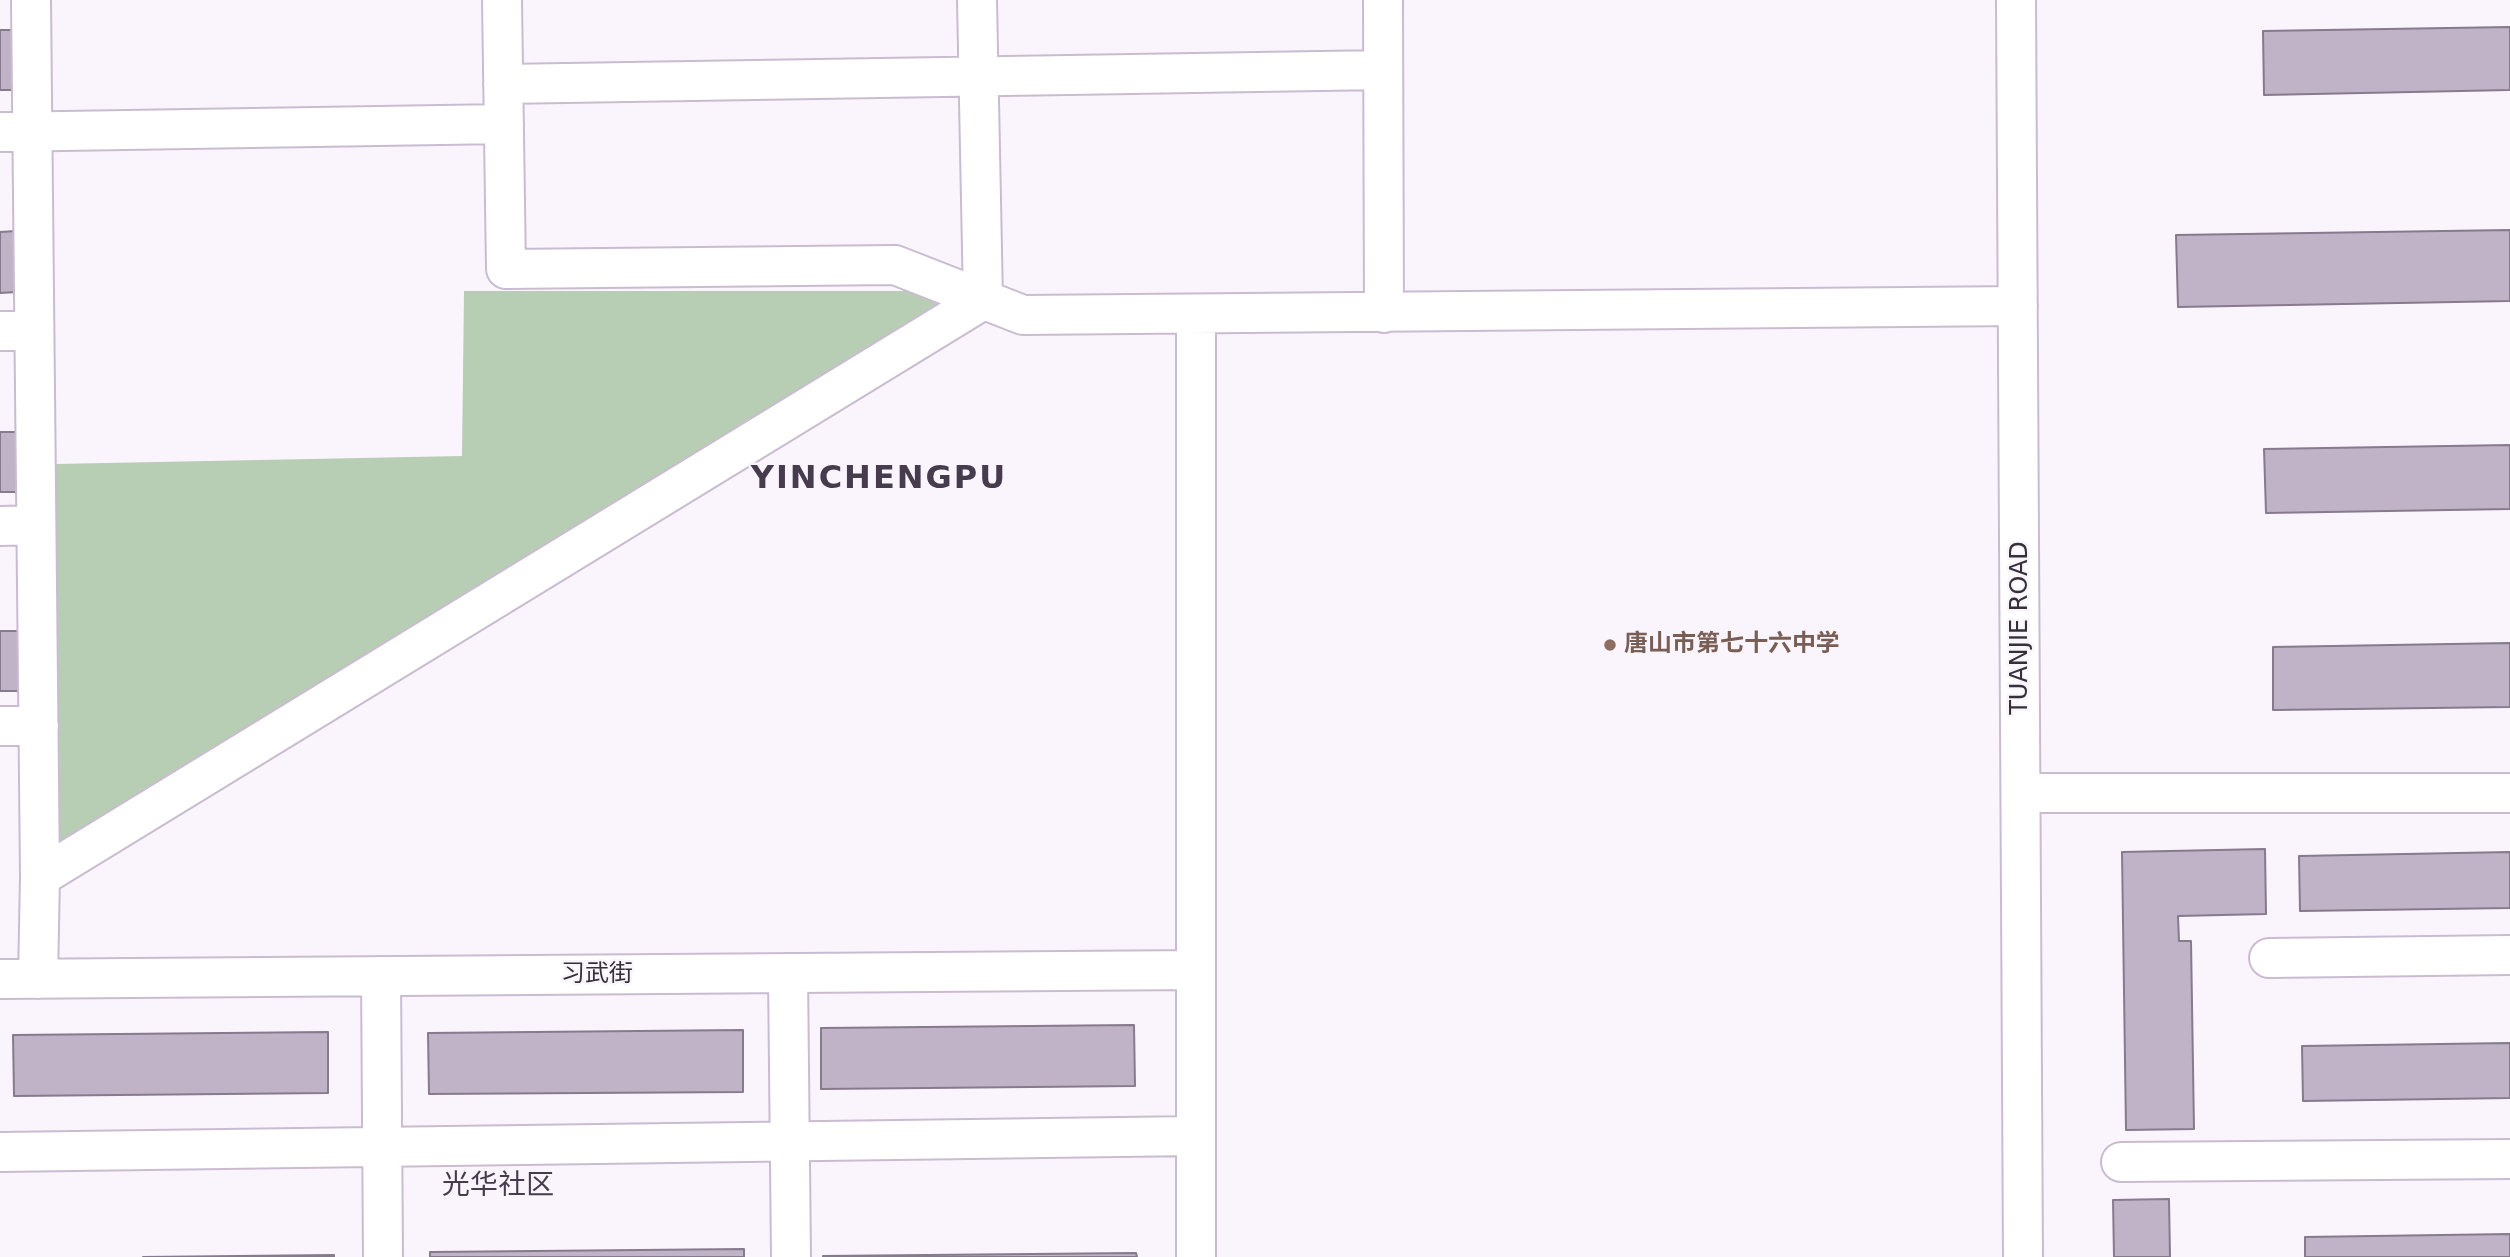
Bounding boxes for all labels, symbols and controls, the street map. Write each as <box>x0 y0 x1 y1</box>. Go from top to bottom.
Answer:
district label: YINCHENGPU <box>752 461 1006 499</box>
street label: TUANJIE ROAD <box>2007 541 2035 715</box>
place label: 唐山市第七十六中学 <box>1624 631 1840 659</box>
marker: 唐山市第七十六中学 <box>1602 637 1618 653</box>
street label: 习武街 <box>561 961 633 989</box>
district label: 光华社区 <box>442 1170 554 1204</box>

